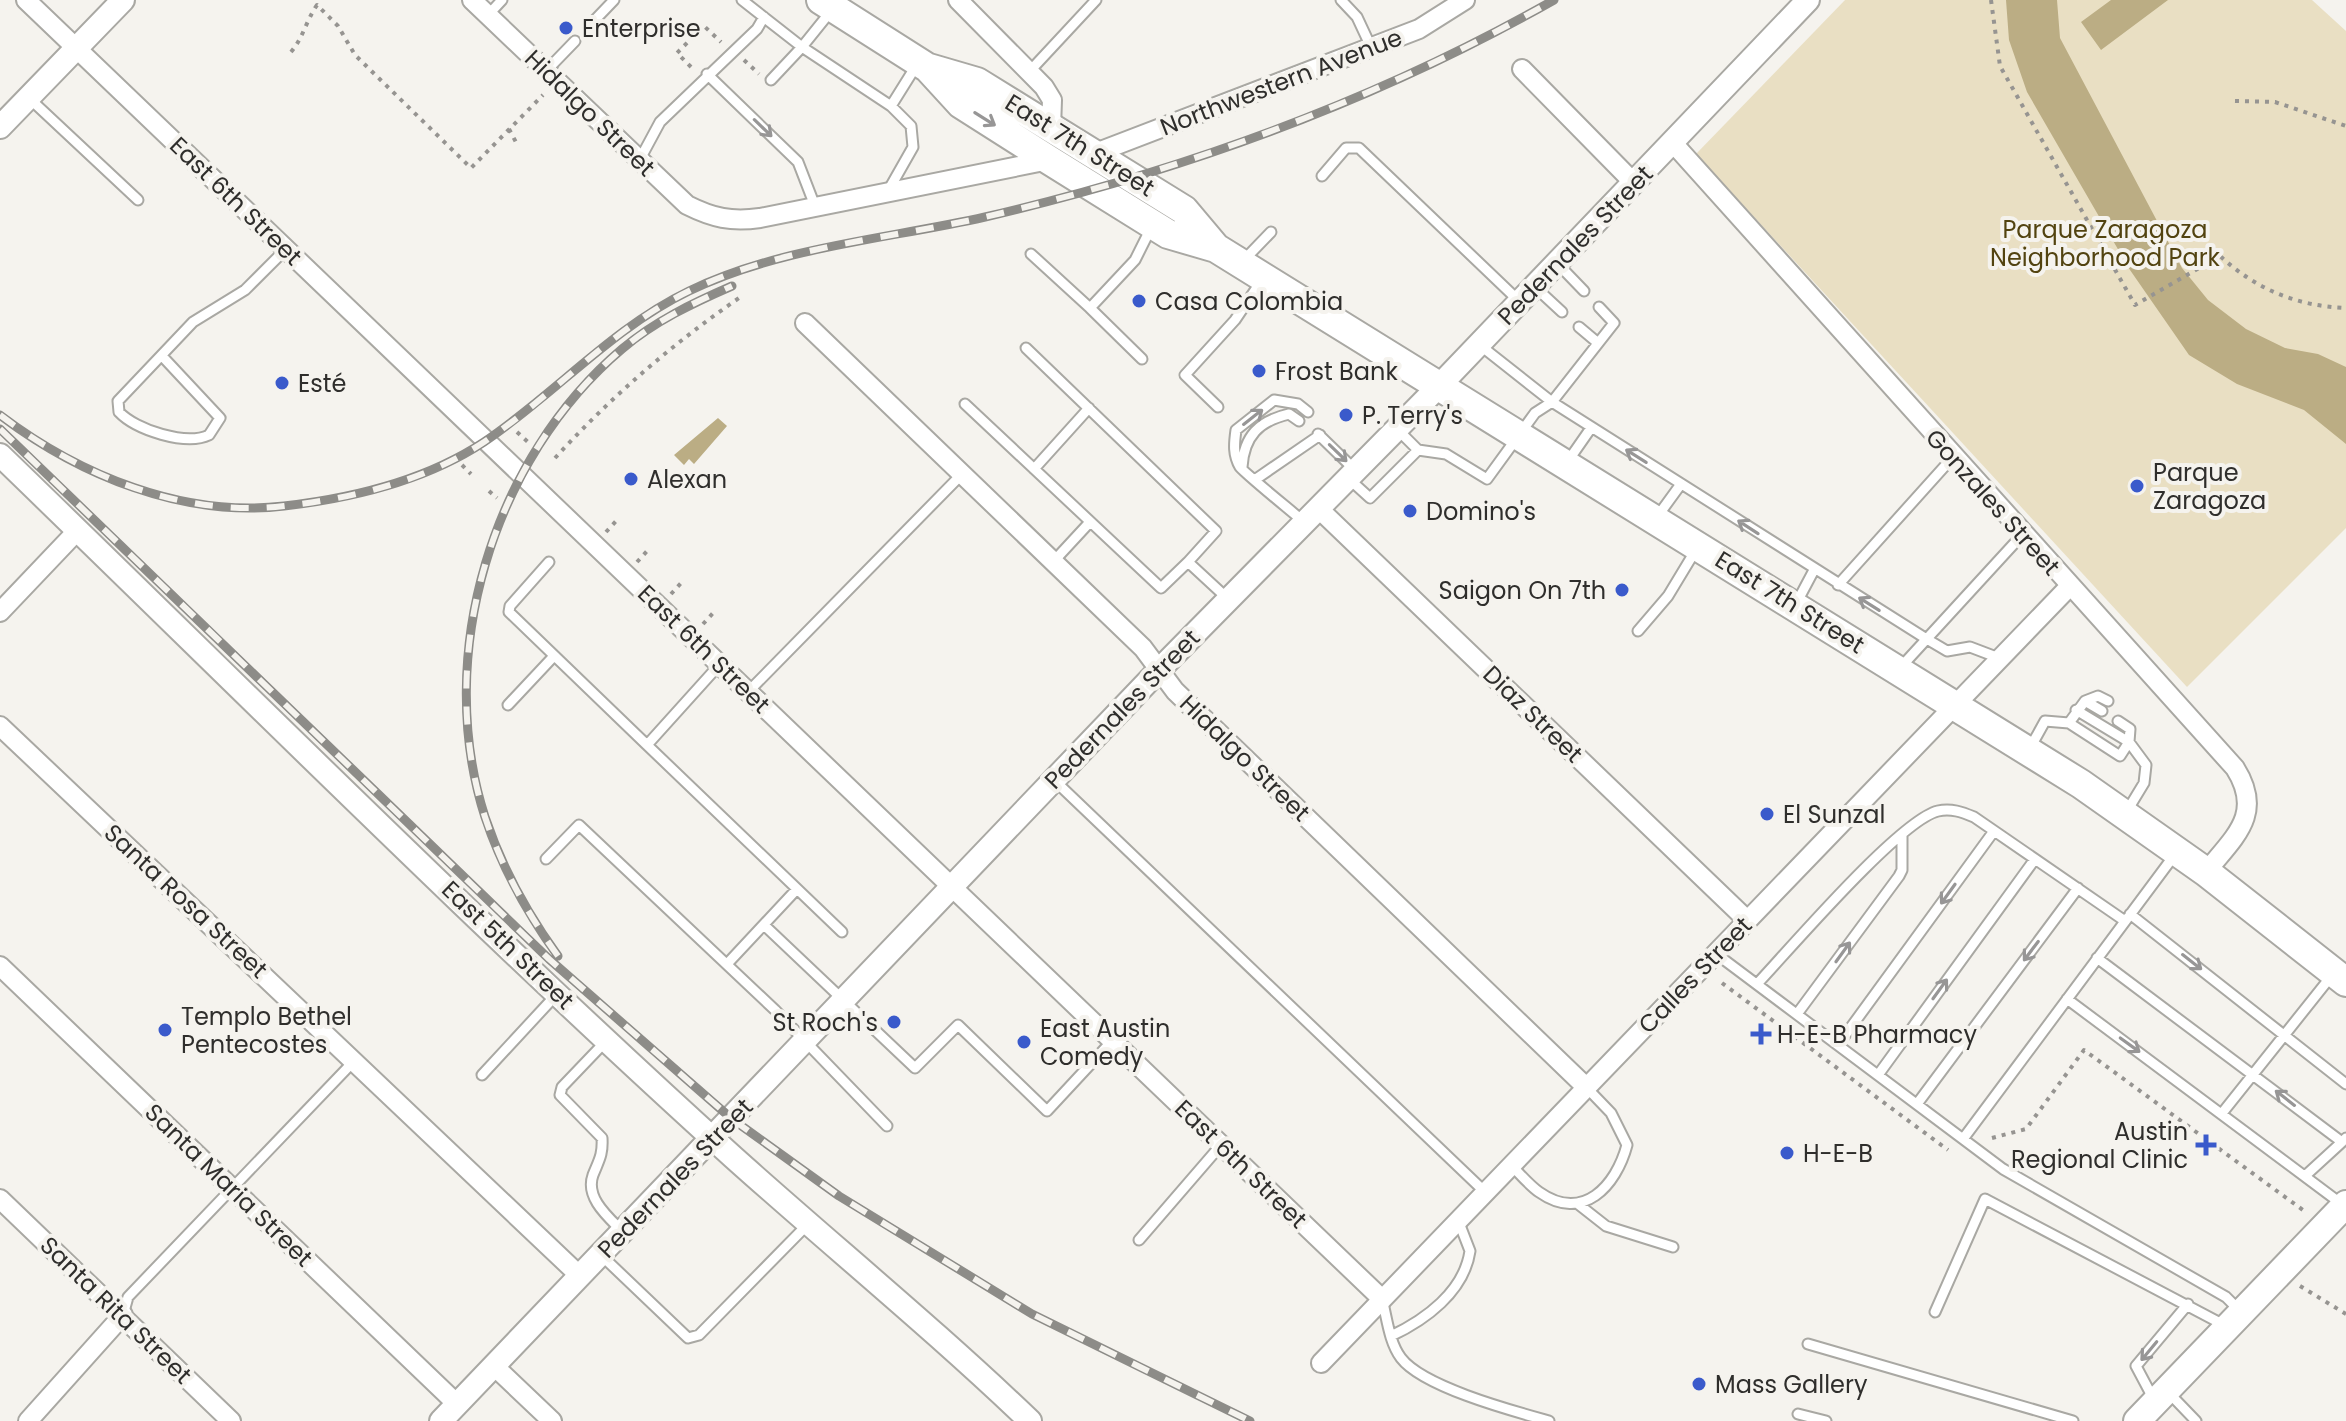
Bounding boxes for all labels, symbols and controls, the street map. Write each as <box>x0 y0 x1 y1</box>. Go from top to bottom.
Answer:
place label: Enterprise <box>582 12 701 45</box>
marker: Enterprise <box>557 19 575 37</box>
street label: Northwestern Avenue <box>1155 21 1407 143</box>
street label: Hidalgo Street <box>518 42 662 184</box>
street label: East 7th Street <box>999 86 1161 204</box>
one-way arrow <box>973 112 996 128</box>
one-way arrow <box>753 119 773 138</box>
street label: East 6th Street <box>163 129 309 273</box>
street label: Pedernales Street <box>1490 158 1660 332</box>
park label: Parque Zaragoza Neighborhood Park <box>1990 213 2221 274</box>
place label: Casa Colombia <box>1155 285 1343 318</box>
marker: Casa Colombia <box>1130 292 1148 310</box>
place label: Frost Bank <box>1275 355 1398 388</box>
marker: Frost Bank <box>1250 362 1268 380</box>
place label: Esté <box>298 367 346 400</box>
marker: Esté <box>273 374 291 392</box>
place label: P. Terry's <box>1362 399 1463 432</box>
marker: P. Terry's <box>1337 406 1355 424</box>
one-way arrow <box>1242 408 1263 426</box>
street label: Gonzales Street <box>1918 422 2068 582</box>
one-way arrow <box>1328 443 1348 462</box>
one-way arrow <box>1625 447 1648 463</box>
place label: Parque Zaragoza <box>2153 456 2266 517</box>
place label: Alexan <box>647 463 727 496</box>
marker: Alexan <box>622 470 640 488</box>
marker: Parque Zaragoza <box>2128 477 2146 495</box>
place label: Domino's <box>1426 495 1536 528</box>
marker: Domino's <box>1401 502 1419 520</box>
one-way arrow <box>1738 519 1760 536</box>
street label: East 7th Street <box>1709 543 1871 661</box>
place label: Saigon On 7th <box>1439 574 1606 607</box>
street label: East 6th Street <box>631 577 777 721</box>
marker: Saigon On 7th <box>1613 581 1631 599</box>
one-way arrow <box>1858 596 1881 612</box>
street label: Pedernales Street <box>1037 622 1207 796</box>
street label: Diaz Street <box>1476 658 1590 770</box>
street label: Hidalgo Street <box>1173 687 1317 829</box>
place label: El Sunzal <box>1783 798 1885 831</box>
marker: El Sunzal <box>1758 805 1776 823</box>
street label: Santa Rosa Street <box>97 816 275 986</box>
street label: East 5th Street <box>435 873 581 1017</box>
one-way arrow <box>1940 883 1957 904</box>
street label: Calles Street <box>1631 909 1759 1041</box>
one-way arrow <box>2023 940 2040 961</box>
one-way arrow <box>1835 941 1851 963</box>
one-way arrow <box>2181 953 2202 970</box>
one-way arrow <box>1932 979 1948 1001</box>
place label: Templo Bethel Pentecostes <box>181 1000 352 1061</box>
place label: St Roch's <box>773 1006 878 1039</box>
place label: East Austin Comedy <box>1040 1012 1170 1073</box>
marker: St Roch's <box>885 1013 903 1031</box>
place label: H-E-B Pharmacy <box>1777 1018 1977 1051</box>
marker: Templo Bethel Pentecostes <box>156 1021 174 1039</box>
marker: H-E-B Pharmacy <box>1752 1025 1770 1043</box>
marker: East Austin Comedy <box>1015 1033 1033 1051</box>
one-way arrow <box>2119 1036 2140 1053</box>
one-way arrow <box>2275 1089 2296 1107</box>
street label: Pedernales Street <box>590 1091 760 1265</box>
street label: East 6th Street <box>1168 1092 1314 1236</box>
street label: Santa Maria Street <box>138 1096 320 1274</box>
place label: Austin Regional Clinic <box>2011 1115 2188 1176</box>
marker: Austin Regional Clinic <box>2195 1134 2217 1156</box>
place label: H-E-B <box>1803 1137 1873 1170</box>
marker: H-E-B <box>1778 1144 1796 1162</box>
street label: Santa Rita Street <box>33 1229 199 1391</box>
one-way arrow <box>2140 1340 2158 1361</box>
place label: Mass Gallery <box>1715 1368 1868 1401</box>
marker: Mass Gallery <box>1690 1375 1708 1393</box>

